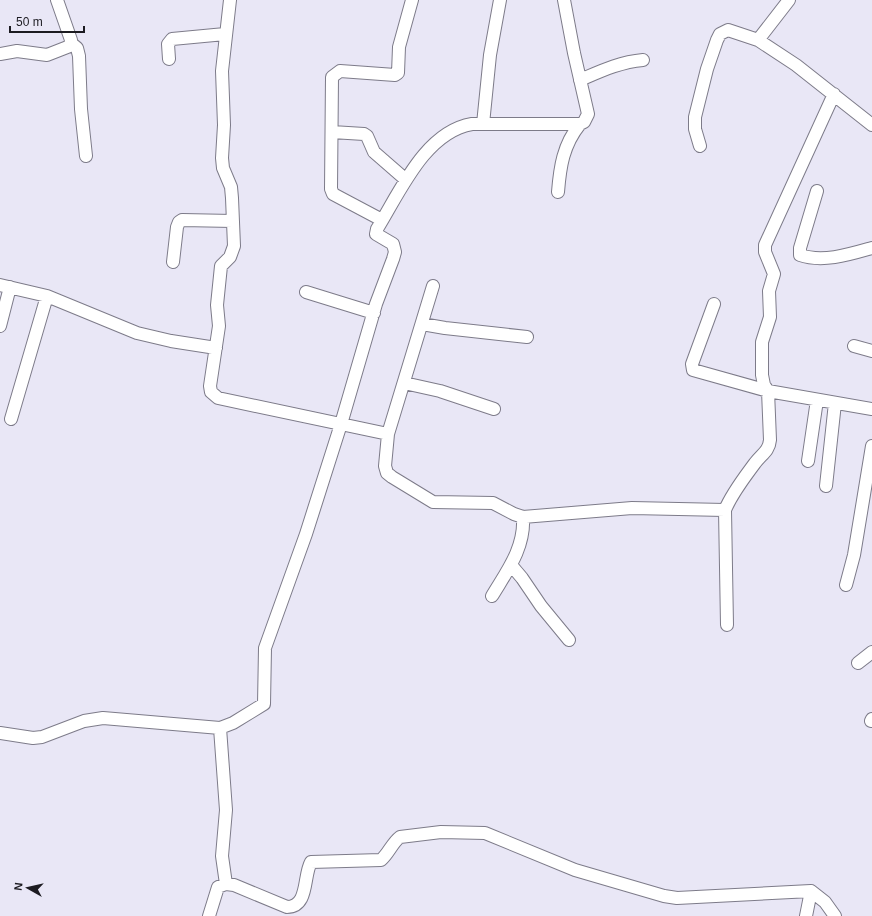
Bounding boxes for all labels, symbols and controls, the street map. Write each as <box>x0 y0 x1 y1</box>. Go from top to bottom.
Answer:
scale bar <box>10 8 84 34</box>
text: 50 m <box>16 15 43 29</box>
north arrow <box>8 868 48 908</box>
text: N <box>12 882 25 891</box>

